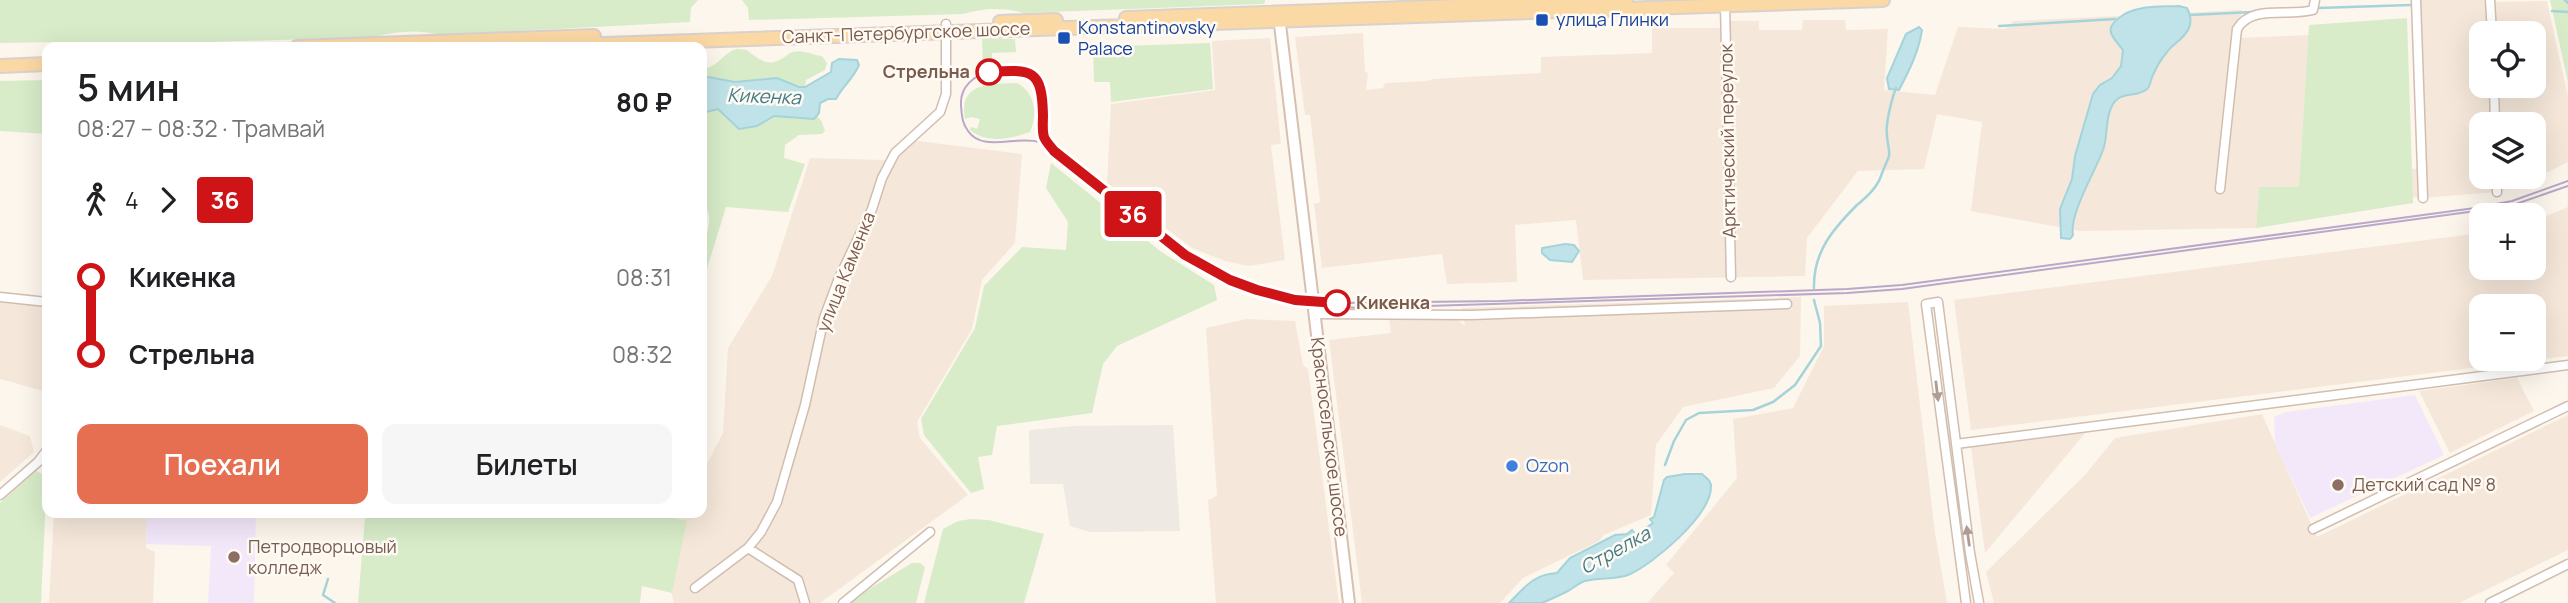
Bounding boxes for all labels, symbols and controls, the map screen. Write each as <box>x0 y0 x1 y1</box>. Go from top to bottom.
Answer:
place label: улица Глинки <box>1556 7 1669 31</box>
marker: улица Глинки <box>1534 12 1550 28</box>
place label: Konstantinovsky Palace <box>1078 15 1216 60</box>
street label: Санкт-Петербургское шоссе <box>781 16 1031 48</box>
map controls <box>2469 21 2546 371</box>
button: locate <box>2469 21 2546 98</box>
marker: Konstantinovsky Palace <box>1056 30 1072 46</box>
street label: Арктический переулок <box>1713 43 1741 238</box>
place label: Стрельна <box>883 59 970 83</box>
marker: Стрельна <box>976 59 1002 85</box>
text: 5 мин <box>77 60 180 112</box>
water label: Кикенка <box>727 82 803 110</box>
text: 80 ₽ <box>616 84 672 120</box>
text: 08:27 – 08:32 · Трамвай <box>77 112 325 144</box>
button: layers <box>2469 112 2546 189</box>
icon: walk <box>77 181 115 219</box>
icon: forward <box>149 181 187 219</box>
text: 36 <box>211 183 239 216</box>
text: 4 <box>125 184 139 216</box>
line badge: 36 <box>1102 191 1164 237</box>
text: 36 <box>1119 197 1147 230</box>
button: + <box>2469 203 2546 280</box>
street label: улица Каменка <box>810 208 880 335</box>
text: Кикенка <box>129 259 236 295</box>
text: 08:31 <box>616 261 672 293</box>
marker: Кикенка <box>1324 290 1350 316</box>
place label: Кикенка <box>1356 290 1430 314</box>
button: − <box>2469 294 2546 371</box>
text: Стрельна <box>129 336 255 372</box>
street label: Красносельское шоссе <box>1306 336 1354 538</box>
text: 08:32 <box>612 338 672 370</box>
one-way arrow <box>1931 380 1942 402</box>
button: Поехали <box>77 424 368 504</box>
button: Билеты <box>382 424 672 504</box>
place label: Ozon <box>1526 453 1569 477</box>
marker: Ozon <box>1504 458 1520 474</box>
place label: Детский сад № 8 <box>2352 472 2496 496</box>
marker: Детский сад № 8 <box>2330 477 2346 493</box>
water label: Стрелка <box>1575 519 1656 580</box>
one-way arrow <box>1962 525 1973 547</box>
place label: Петродворцовый колледж <box>248 534 397 579</box>
marker: Петродворцовый колледж <box>226 549 242 565</box>

